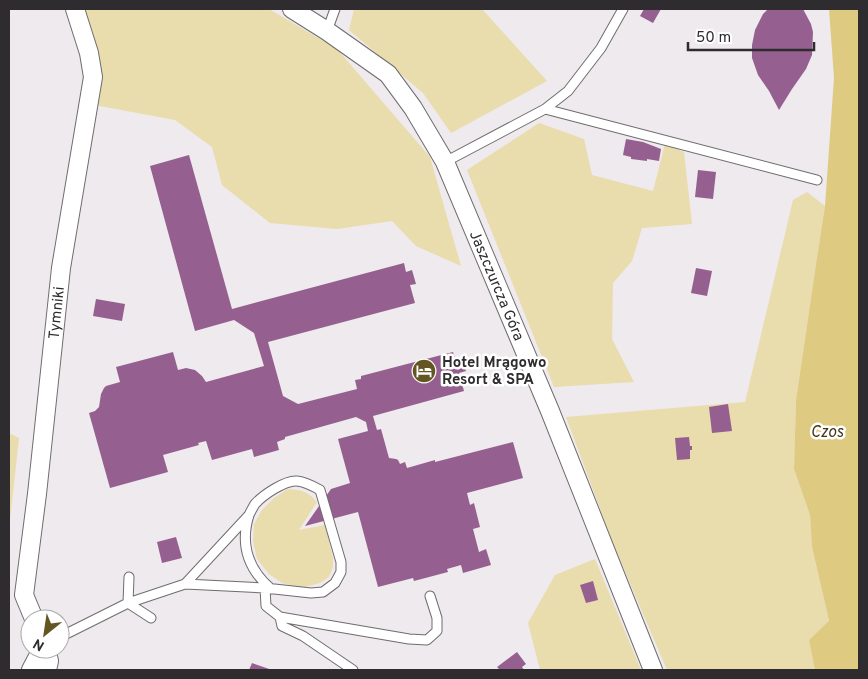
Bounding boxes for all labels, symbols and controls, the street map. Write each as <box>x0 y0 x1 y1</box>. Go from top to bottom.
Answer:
scale bar <box>688 20 814 52</box>
text: 50 m <box>696 29 731 48</box>
street label: Jaszczurcza Góra <box>464 228 527 344</box>
street label: Tymniki <box>45 286 70 340</box>
place label: Hotel Mrągowo Resort & SPA <box>442 354 547 390</box>
hotel icon: Hotel Mrągowo Resort & SPA <box>411 358 437 384</box>
water label: Czos <box>811 423 844 443</box>
north arrow <box>20 609 70 659</box>
text: N <box>31 634 48 654</box>

